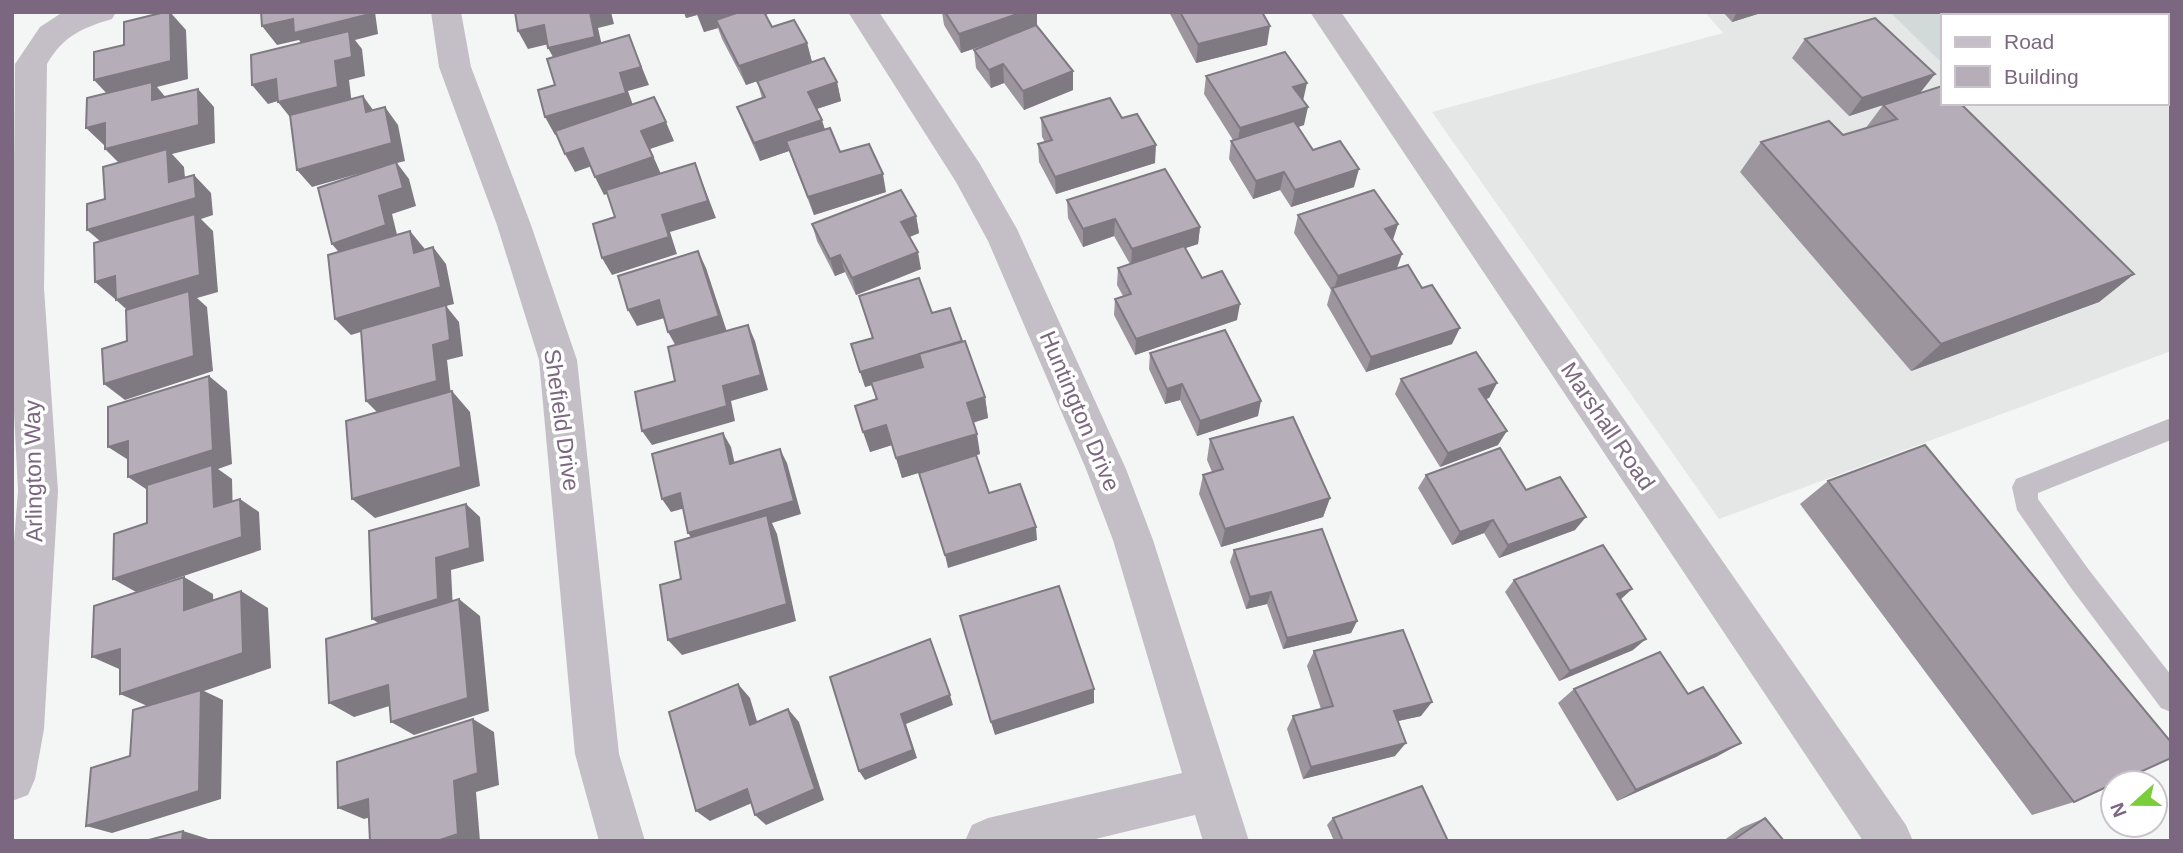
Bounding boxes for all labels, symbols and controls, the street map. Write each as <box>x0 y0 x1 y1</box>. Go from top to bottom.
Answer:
legend <box>1941 14 2169 105</box>
text: Road <box>2004 30 2054 53</box>
text: Building <box>2004 65 2079 88</box>
street label: Huntington Drive <box>1035 327 1125 495</box>
street label: Shefield Drive <box>539 347 585 493</box>
street label: Marshall Road <box>1556 357 1660 495</box>
street label: Arlington Way <box>19 399 47 542</box>
north arrow <box>2099 769 2169 839</box>
text: N <box>2106 800 2131 820</box>

